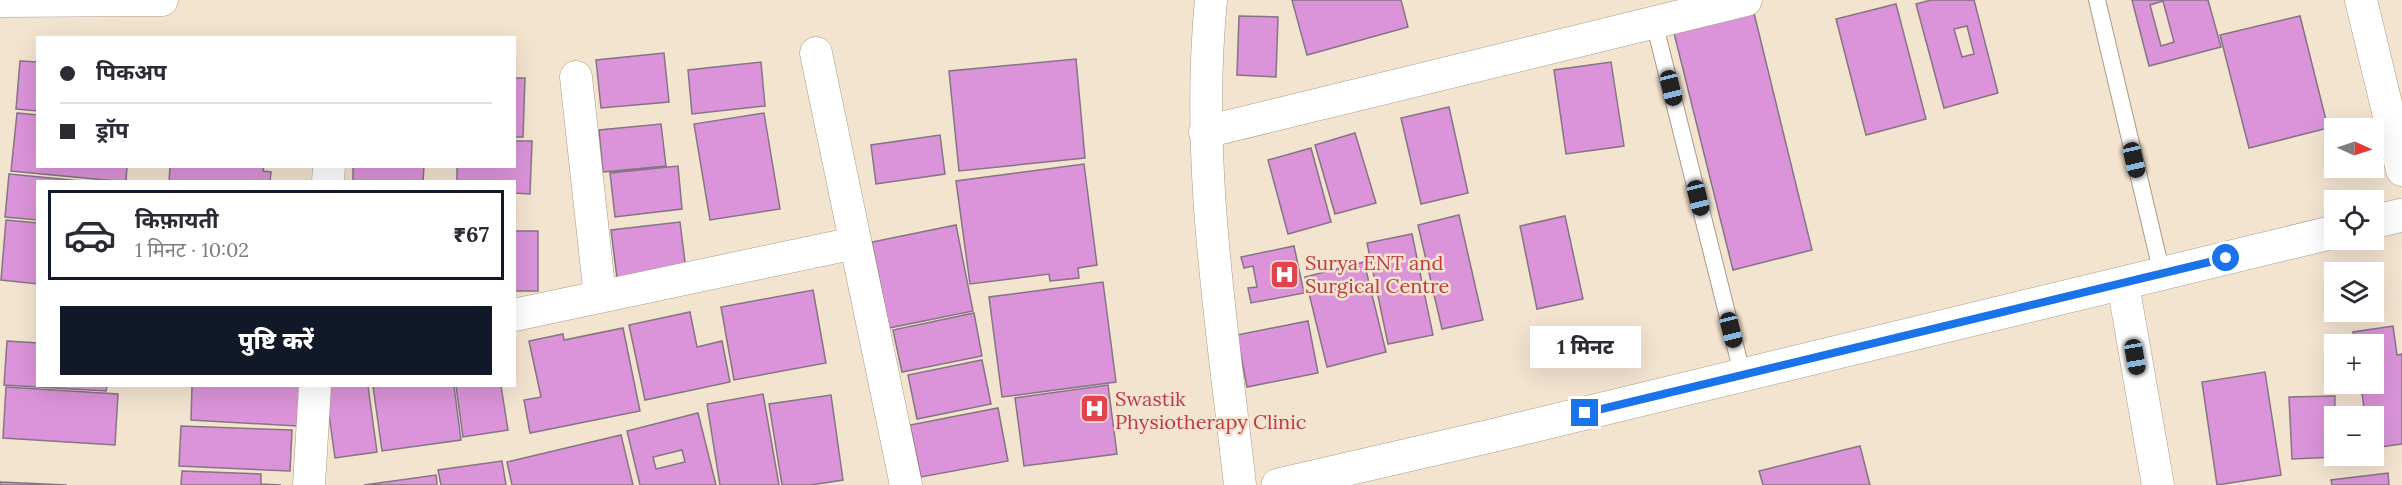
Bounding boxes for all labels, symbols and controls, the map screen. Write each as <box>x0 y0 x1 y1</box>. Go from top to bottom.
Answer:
text: पिकअप <box>96 58 167 86</box>
car <box>1658 68 1684 108</box>
text: ड्रॉप <box>96 116 129 144</box>
north arrow <box>2324 118 2384 178</box>
map controls <box>2324 118 2384 466</box>
car <box>2121 140 2147 180</box>
car <box>1685 178 1711 218</box>
button: locate <box>2324 190 2384 250</box>
text: किफ़ायती <box>135 206 219 234</box>
icon: car <box>63 208 117 262</box>
text: ₹67 <box>453 220 489 248</box>
text: 1 मिनट · 10:02 <box>135 237 249 262</box>
route start <box>2212 244 2239 271</box>
place label: Surya ENT and Surgical Centre <box>1305 250 1450 298</box>
hospital icon: Surya ENT and Surgical Centre <box>1268 258 1300 290</box>
button: layers <box>2324 262 2384 322</box>
button: पुष्टि करें <box>60 306 492 375</box>
car <box>1718 310 1744 350</box>
callout: 1 मिनट <box>1530 326 1640 368</box>
text: 1 मिनट <box>1557 334 1614 359</box>
button: + <box>2324 334 2384 394</box>
car <box>2123 338 2147 376</box>
place label: Swastik Physiotherapy Clinic <box>1115 386 1306 434</box>
hospital icon: Swastik Physiotherapy Clinic <box>1078 393 1110 425</box>
route end <box>1571 399 1598 426</box>
button: − <box>2324 406 2384 466</box>

